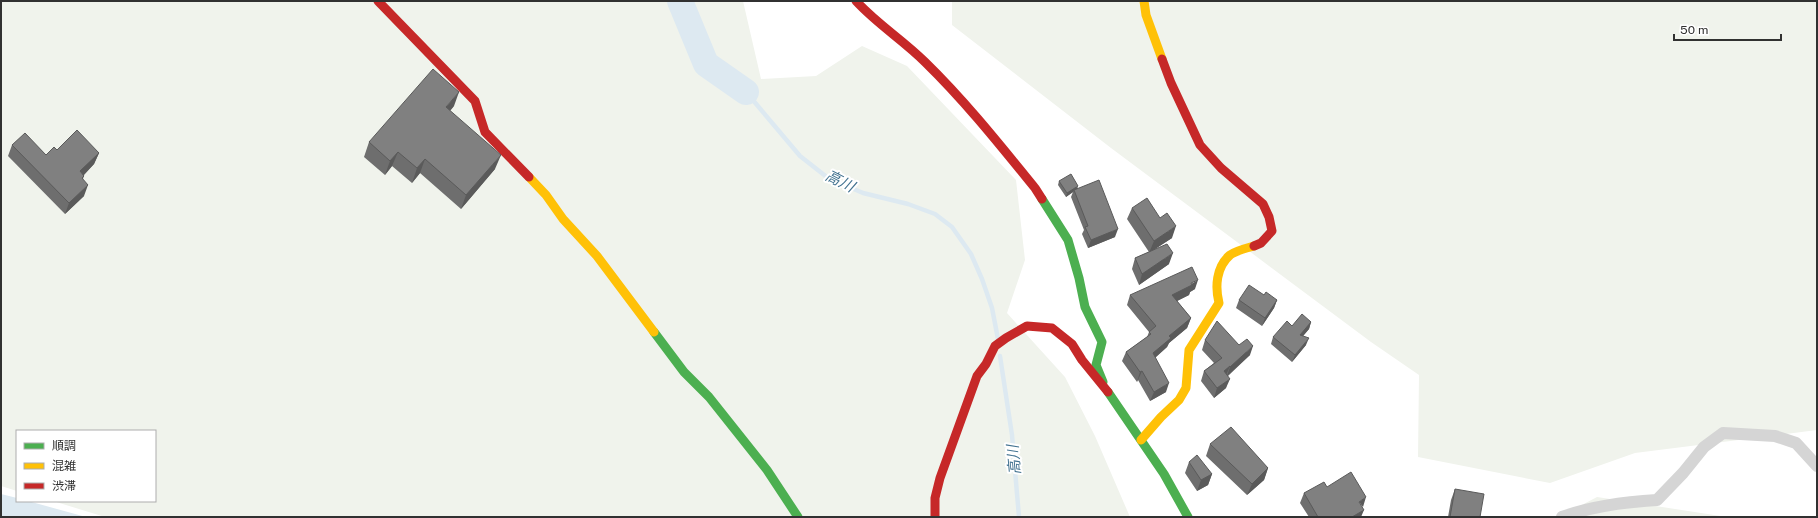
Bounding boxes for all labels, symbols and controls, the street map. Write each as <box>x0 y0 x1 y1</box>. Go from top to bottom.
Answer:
scale bar <box>1674 16 1781 42</box>
text: 50 m <box>1680 23 1708 37</box>
water label: 高川 <box>823 166 859 196</box>
legend <box>16 430 156 502</box>
text: 順調 <box>52 439 76 453</box>
water label: 高川 <box>1004 442 1023 476</box>
text: 混雑 <box>52 459 76 473</box>
text: 渋滞 <box>52 479 76 493</box>

